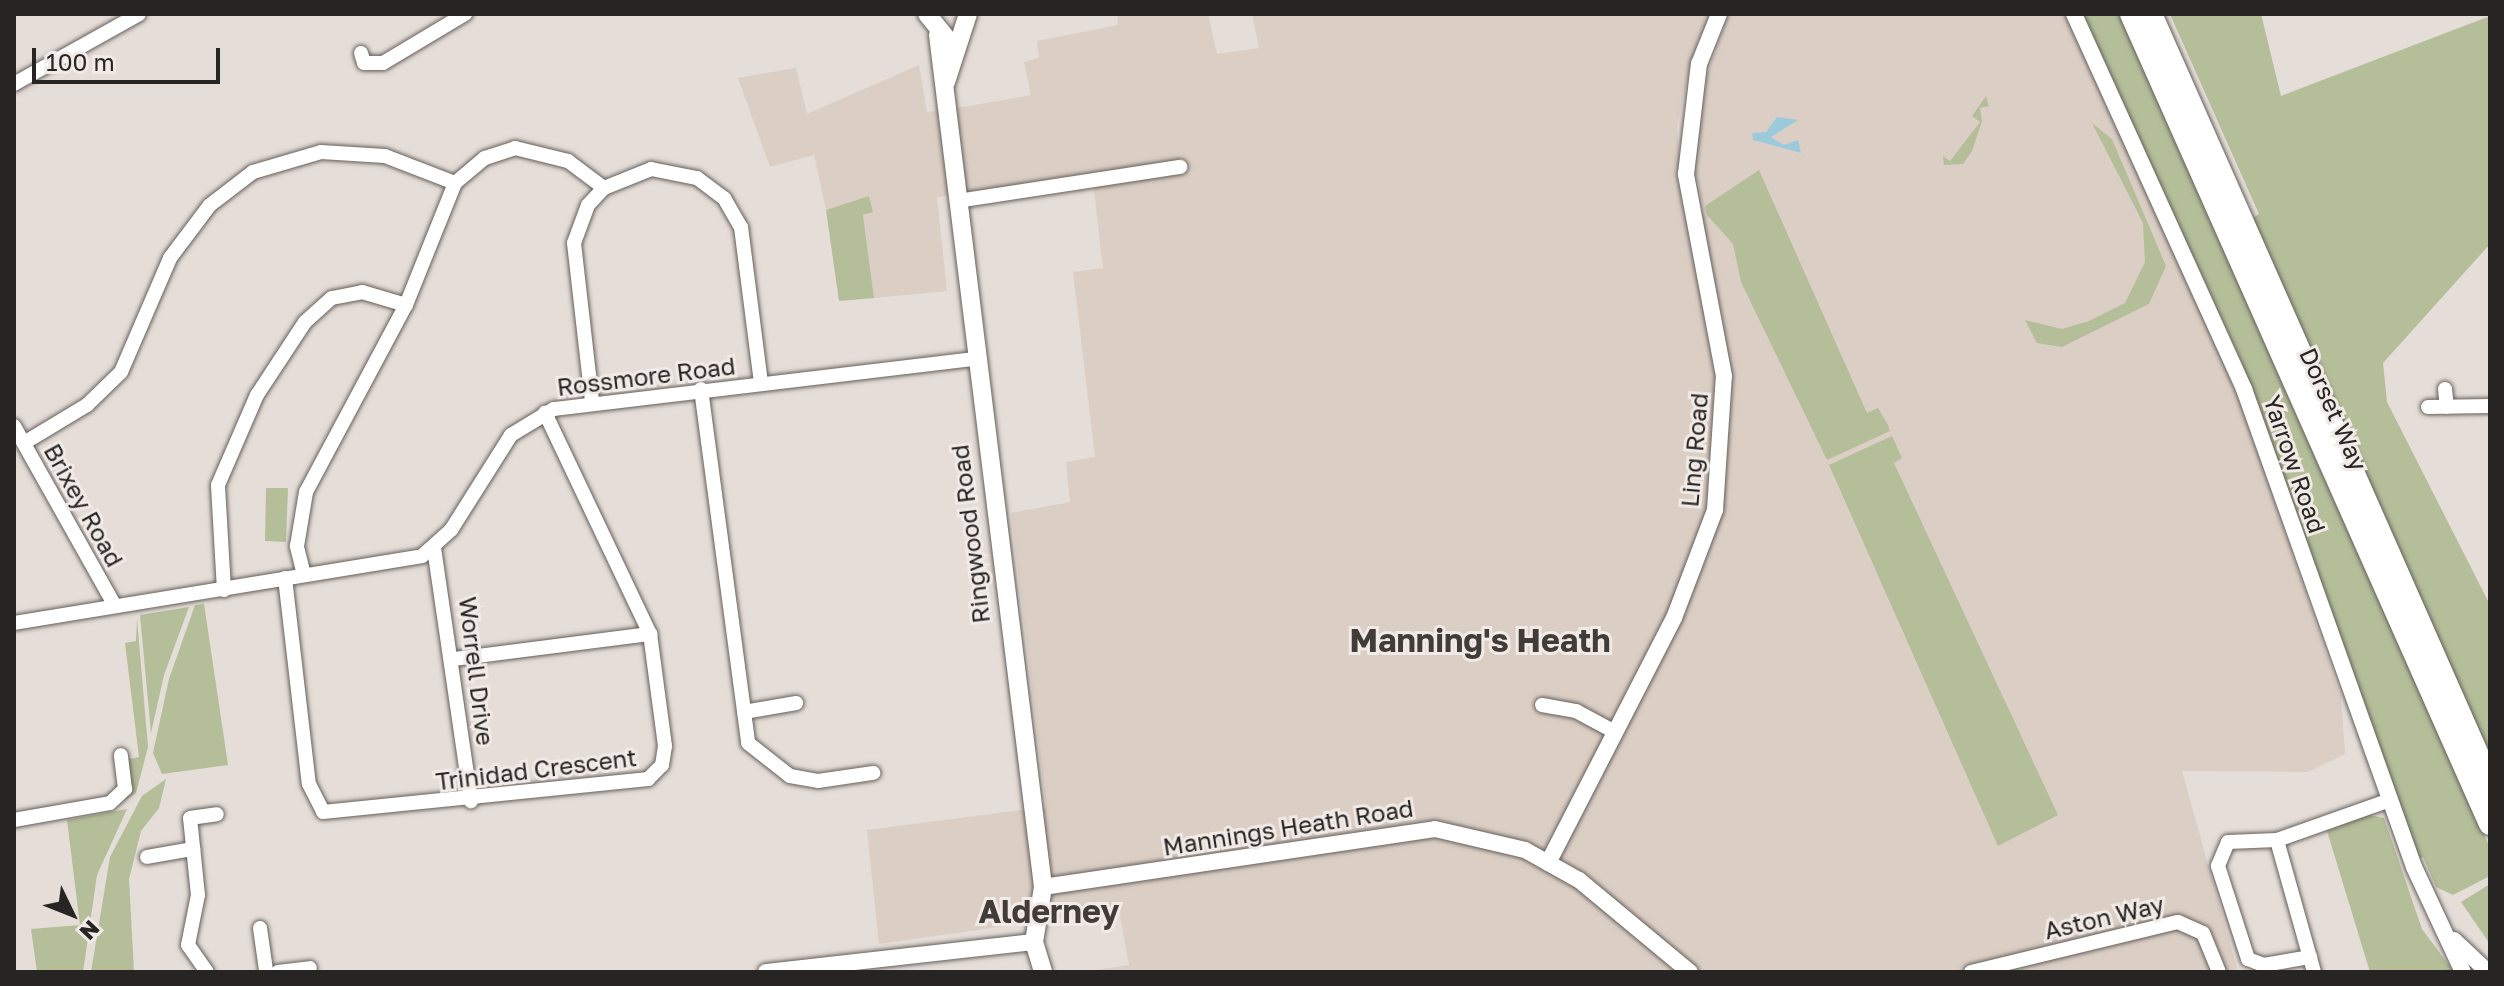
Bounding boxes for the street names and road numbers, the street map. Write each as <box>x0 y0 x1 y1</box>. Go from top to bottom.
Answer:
street label: Dorset Way <box>2294 343 2374 475</box>
street label: Rossmore Road <box>555 351 737 401</box>
street label: Yarrow Road <box>2258 391 2332 537</box>
street label: Ling Road <box>1675 392 1713 508</box>
street label: Brixey Road <box>38 438 130 572</box>
street label: Ringwood Road <box>945 443 995 625</box>
street label: Worrell Drive <box>454 595 500 747</box>
street label: Trinidad Crescent <box>434 742 638 796</box>
street label: Mannings Heath Road <box>1161 793 1415 861</box>
street label: Aston Way <box>2041 889 2167 945</box>

